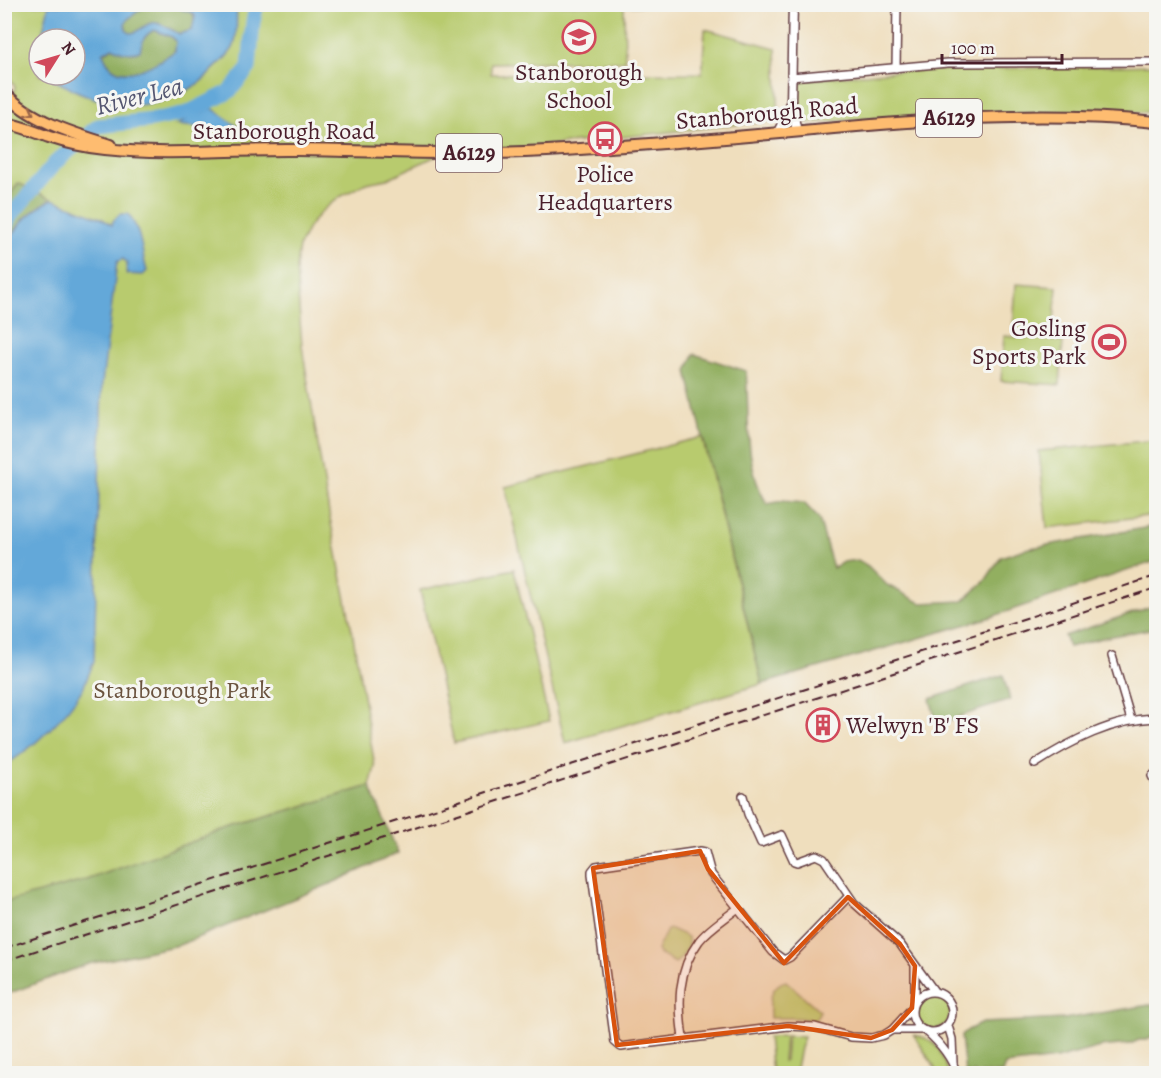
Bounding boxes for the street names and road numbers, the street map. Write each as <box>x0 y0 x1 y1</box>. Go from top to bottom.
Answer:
street label: Stanborough Road <box>675 89 859 137</box>
road number: A6129 <box>916 99 982 137</box>
street label: Stanborough Road <box>193 115 375 147</box>
road number: A6129 <box>436 134 502 172</box>

